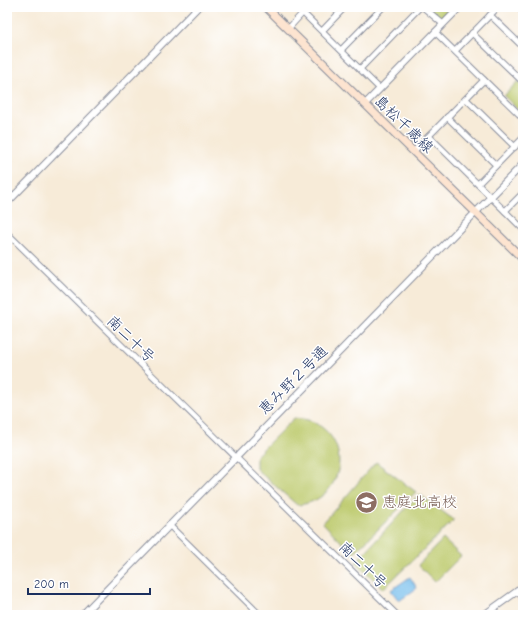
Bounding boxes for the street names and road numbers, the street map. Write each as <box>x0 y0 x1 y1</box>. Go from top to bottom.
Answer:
street label: 島松千歳線 <box>371 91 437 157</box>
street label: 南二十号 <box>103 312 159 366</box>
street label: 恵み野２号通 <box>255 342 331 418</box>
street label: 南二十号 <box>335 538 391 592</box>

